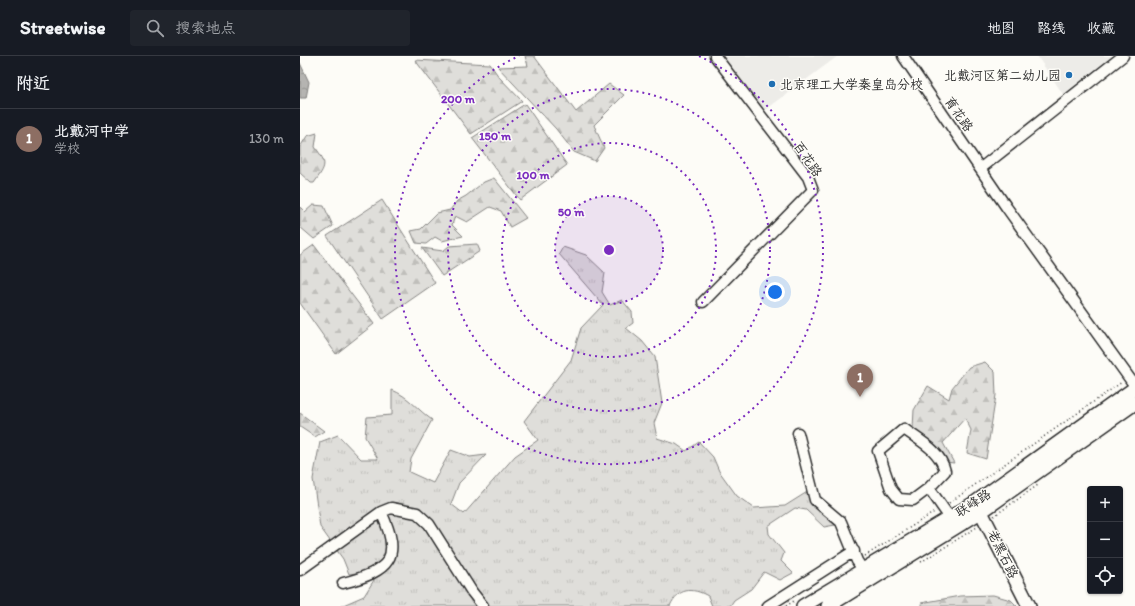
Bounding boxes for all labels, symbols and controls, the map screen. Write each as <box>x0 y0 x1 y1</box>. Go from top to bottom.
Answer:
search box <box>130 10 410 46</box>
text: Streetwise <box>20 16 106 39</box>
icon: search <box>144 17 166 39</box>
text: 搜索地点 <box>176 19 236 37</box>
text: 地图 <box>987 20 1015 37</box>
text: 路线 <box>1037 20 1065 37</box>
text: 收藏 <box>1087 20 1115 37</box>
place label: 北戴河区第二幼儿园 <box>944 68 1061 83</box>
marker: 北戴河区第二幼儿园 <box>1064 70 1074 80</box>
text: 附近 <box>16 73 50 93</box>
place label: 北京理工大学秦皇岛分校 <box>780 77 923 92</box>
marker: 北京理工大学秦皇岛分校 <box>767 79 777 89</box>
text: 200 m <box>441 92 476 106</box>
street label: 育花路 <box>942 94 976 134</box>
text: 北戴河中学 <box>54 122 129 140</box>
text: 150 m <box>479 129 512 143</box>
text: 1 <box>26 131 32 146</box>
text: 130 m <box>249 131 284 146</box>
street label: 百花路 <box>791 139 825 179</box>
text: 学校 <box>54 141 80 156</box>
text: 100 m <box>516 168 550 182</box>
text: 50 m <box>558 205 585 219</box>
centre of rings <box>602 243 616 257</box>
your location <box>765 282 785 302</box>
pin: 1 <box>847 364 873 397</box>
street label: 联峰路 <box>953 486 993 520</box>
map controls <box>1087 486 1123 594</box>
button: + <box>1087 486 1123 522</box>
button: − <box>1087 522 1123 558</box>
street label: 老黑石路 <box>985 527 1021 581</box>
button: locate <box>1087 558 1123 594</box>

